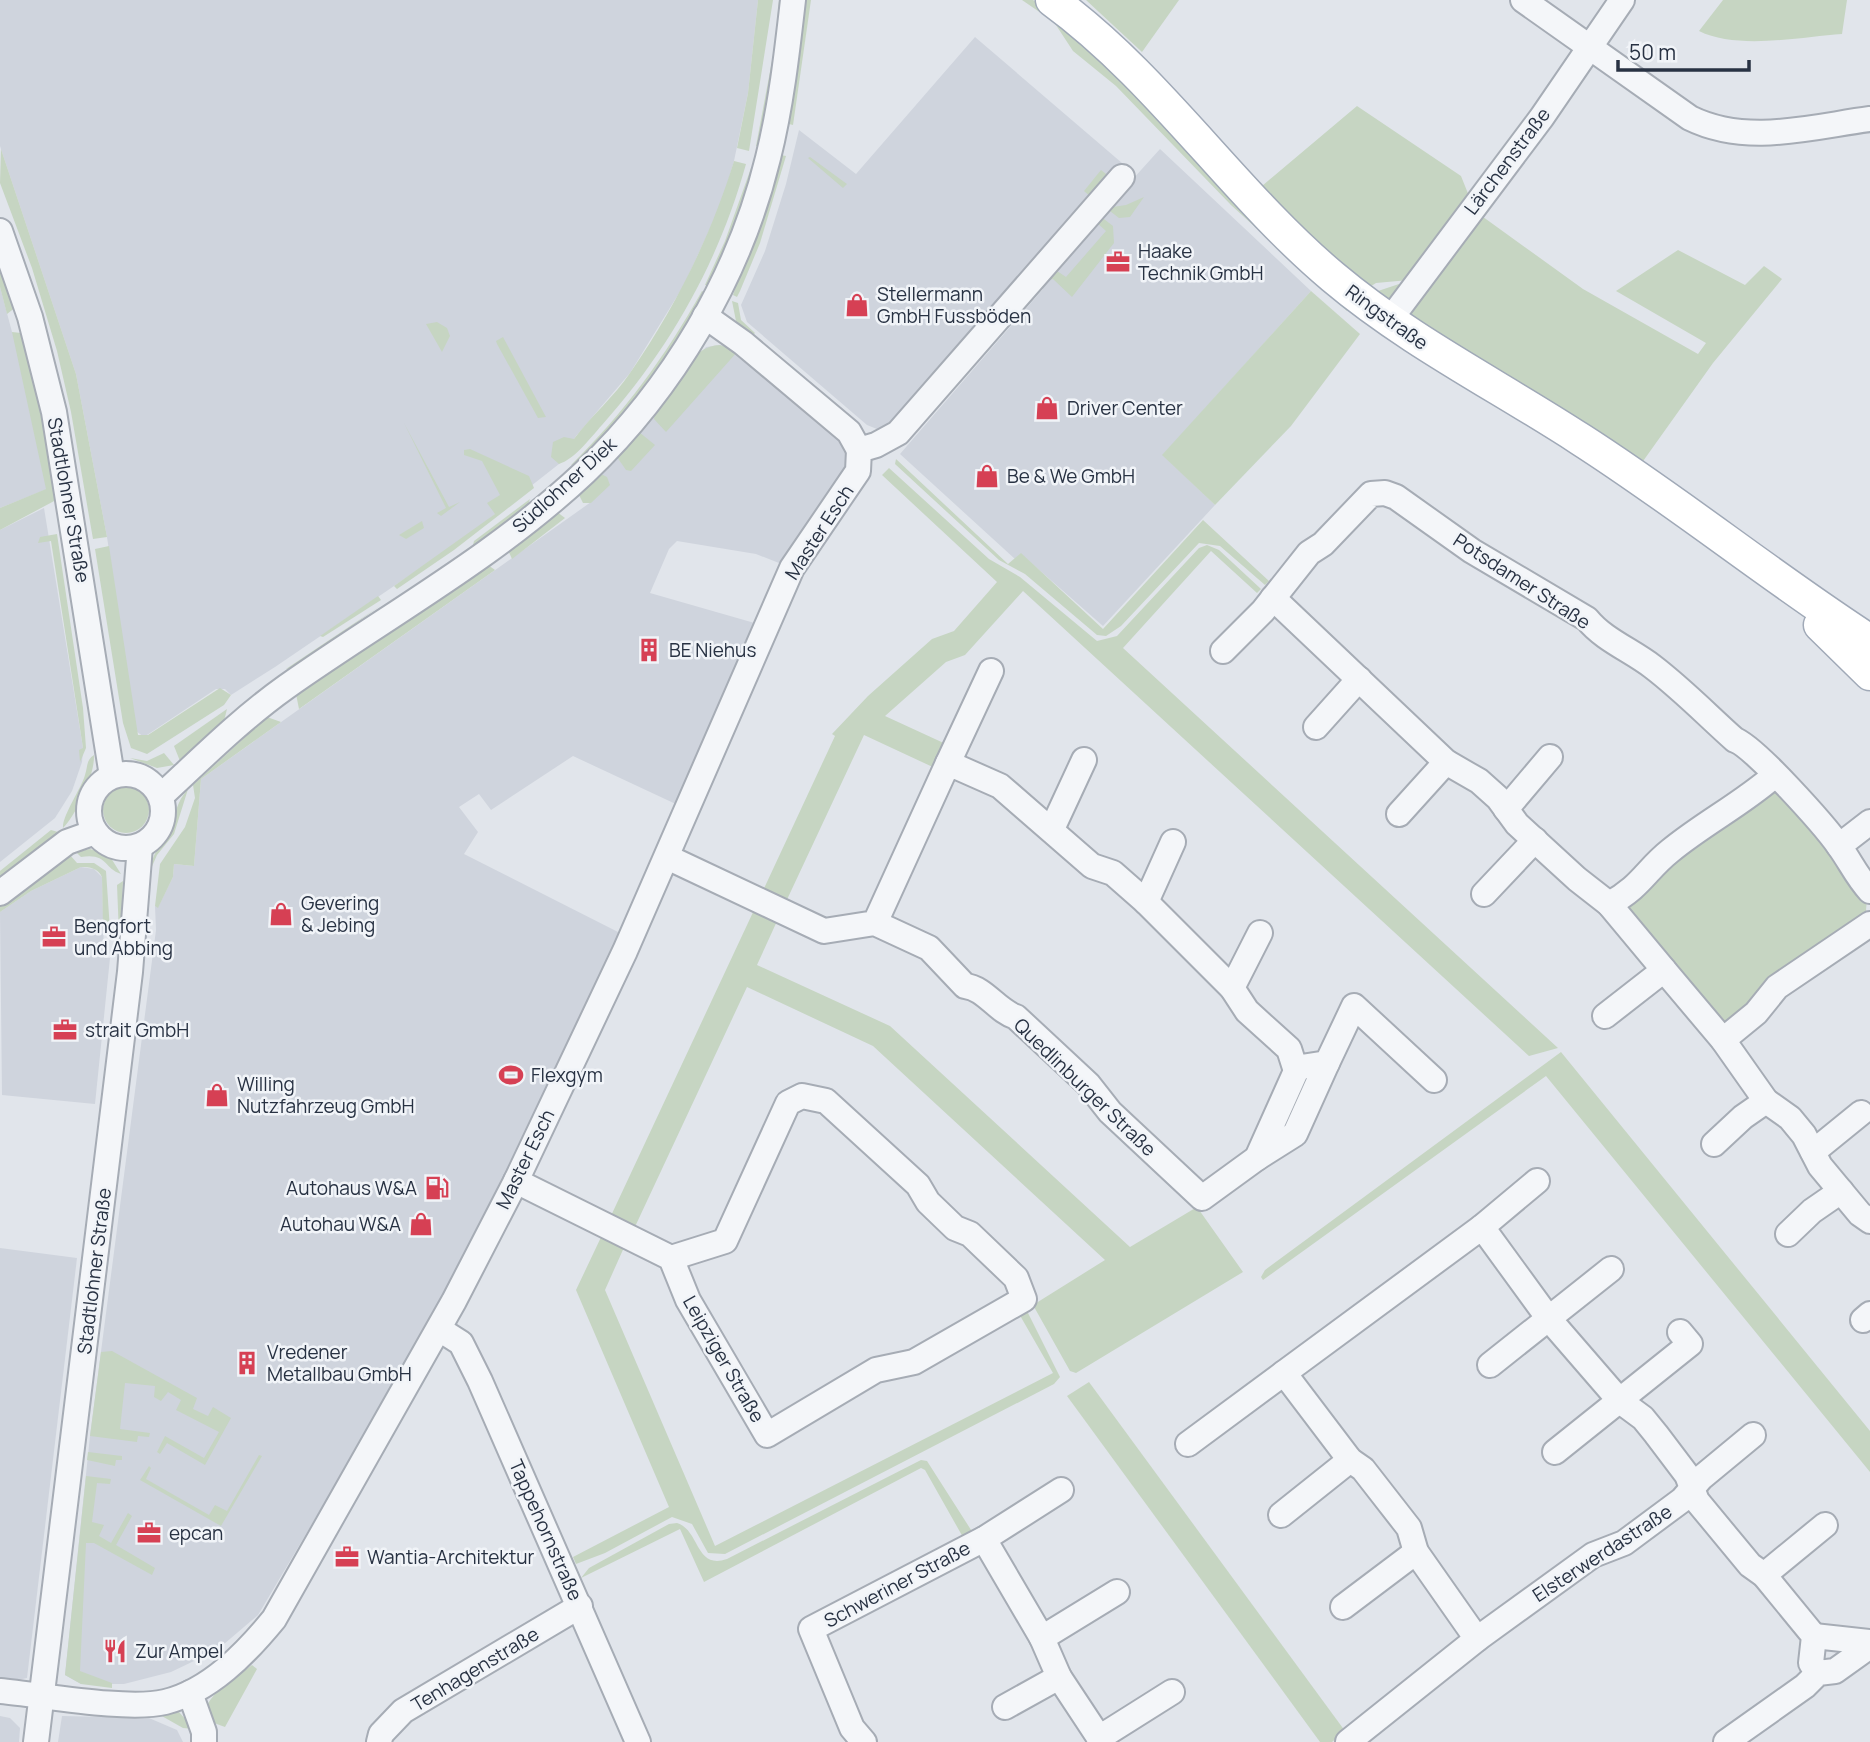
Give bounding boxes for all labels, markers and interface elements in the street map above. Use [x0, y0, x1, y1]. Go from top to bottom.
scale bar [1618, 28, 1749, 72]
text: 50 m [1629, 38, 1676, 66]
street label: Lärchenstraße [1458, 102, 1556, 220]
place label: Haake Technik GmbH [1138, 238, 1263, 286]
office icon: Haake Technik GmbH [1104, 248, 1132, 276]
street label: Ringstraße [1341, 278, 1433, 356]
place label: Stellermann GmbH Fussböden [877, 281, 1031, 329]
shop icon: Stellermann GmbH Fussböden [843, 291, 871, 319]
shop icon: Driver Center [1033, 394, 1061, 422]
place label: Driver Center [1067, 395, 1183, 421]
street label: Stadtlohner Straße [42, 415, 96, 585]
street label: Südlohner Diek [506, 431, 622, 539]
shop icon: Be & We GmbH [973, 462, 1001, 490]
place label: Be & We GmbH [1007, 463, 1135, 489]
street label: Master Esch [779, 480, 859, 584]
street label: Potsdamer Straße [1448, 527, 1596, 635]
building icon: BE Niehus [635, 636, 663, 664]
place label: BE Niehus [669, 637, 756, 663]
place label: Gevering & Jebing [301, 890, 379, 938]
shop icon: Gevering & Jebing [267, 900, 295, 928]
place label: Bengfort und Abbing [74, 913, 173, 961]
office icon: Bengfort und Abbing [40, 923, 68, 951]
street label: Quedlinburger Straße [1008, 1012, 1162, 1162]
office icon: strait GmbH [51, 1016, 79, 1044]
place label: strait GmbH [85, 1017, 189, 1043]
sports icon: Flexgym [497, 1061, 525, 1089]
place label: Flexgym [531, 1062, 603, 1088]
place label: Willing Nutzfahrzeug GmbH [237, 1071, 415, 1119]
shop icon: Willing Nutzfahrzeug GmbH [203, 1081, 231, 1109]
street label: Master Esch [490, 1105, 560, 1213]
fuel station icon: Autohaus W&A [423, 1174, 451, 1202]
place label: Autohaus W&A [286, 1175, 417, 1201]
street label: Stadtlohner Straße [71, 1186, 117, 1356]
shop icon: Autohau W&A [407, 1210, 435, 1238]
place label: Autohau W&A [280, 1211, 401, 1237]
street label: Leipziger Straße [677, 1291, 771, 1427]
place label: Vredener Metallbau GmbH [267, 1339, 412, 1387]
building icon: Vredener Metallbau GmbH [233, 1349, 261, 1377]
street label: Tappehornstraße [503, 1455, 589, 1605]
street label: Elsterwerdastraße [1527, 1498, 1677, 1608]
office icon: epcan [135, 1519, 163, 1547]
place label: epcan [169, 1520, 223, 1546]
street label: Schweriner Straße [819, 1535, 975, 1633]
office icon: Wantia-Architektur [333, 1543, 361, 1571]
place label: Wantia-Architektur [367, 1544, 535, 1570]
street label: Tenhagenstraße [407, 1621, 543, 1717]
restaurant icon: Zur Ampel [101, 1637, 129, 1665]
place label: Zur Ampel [135, 1638, 224, 1664]

